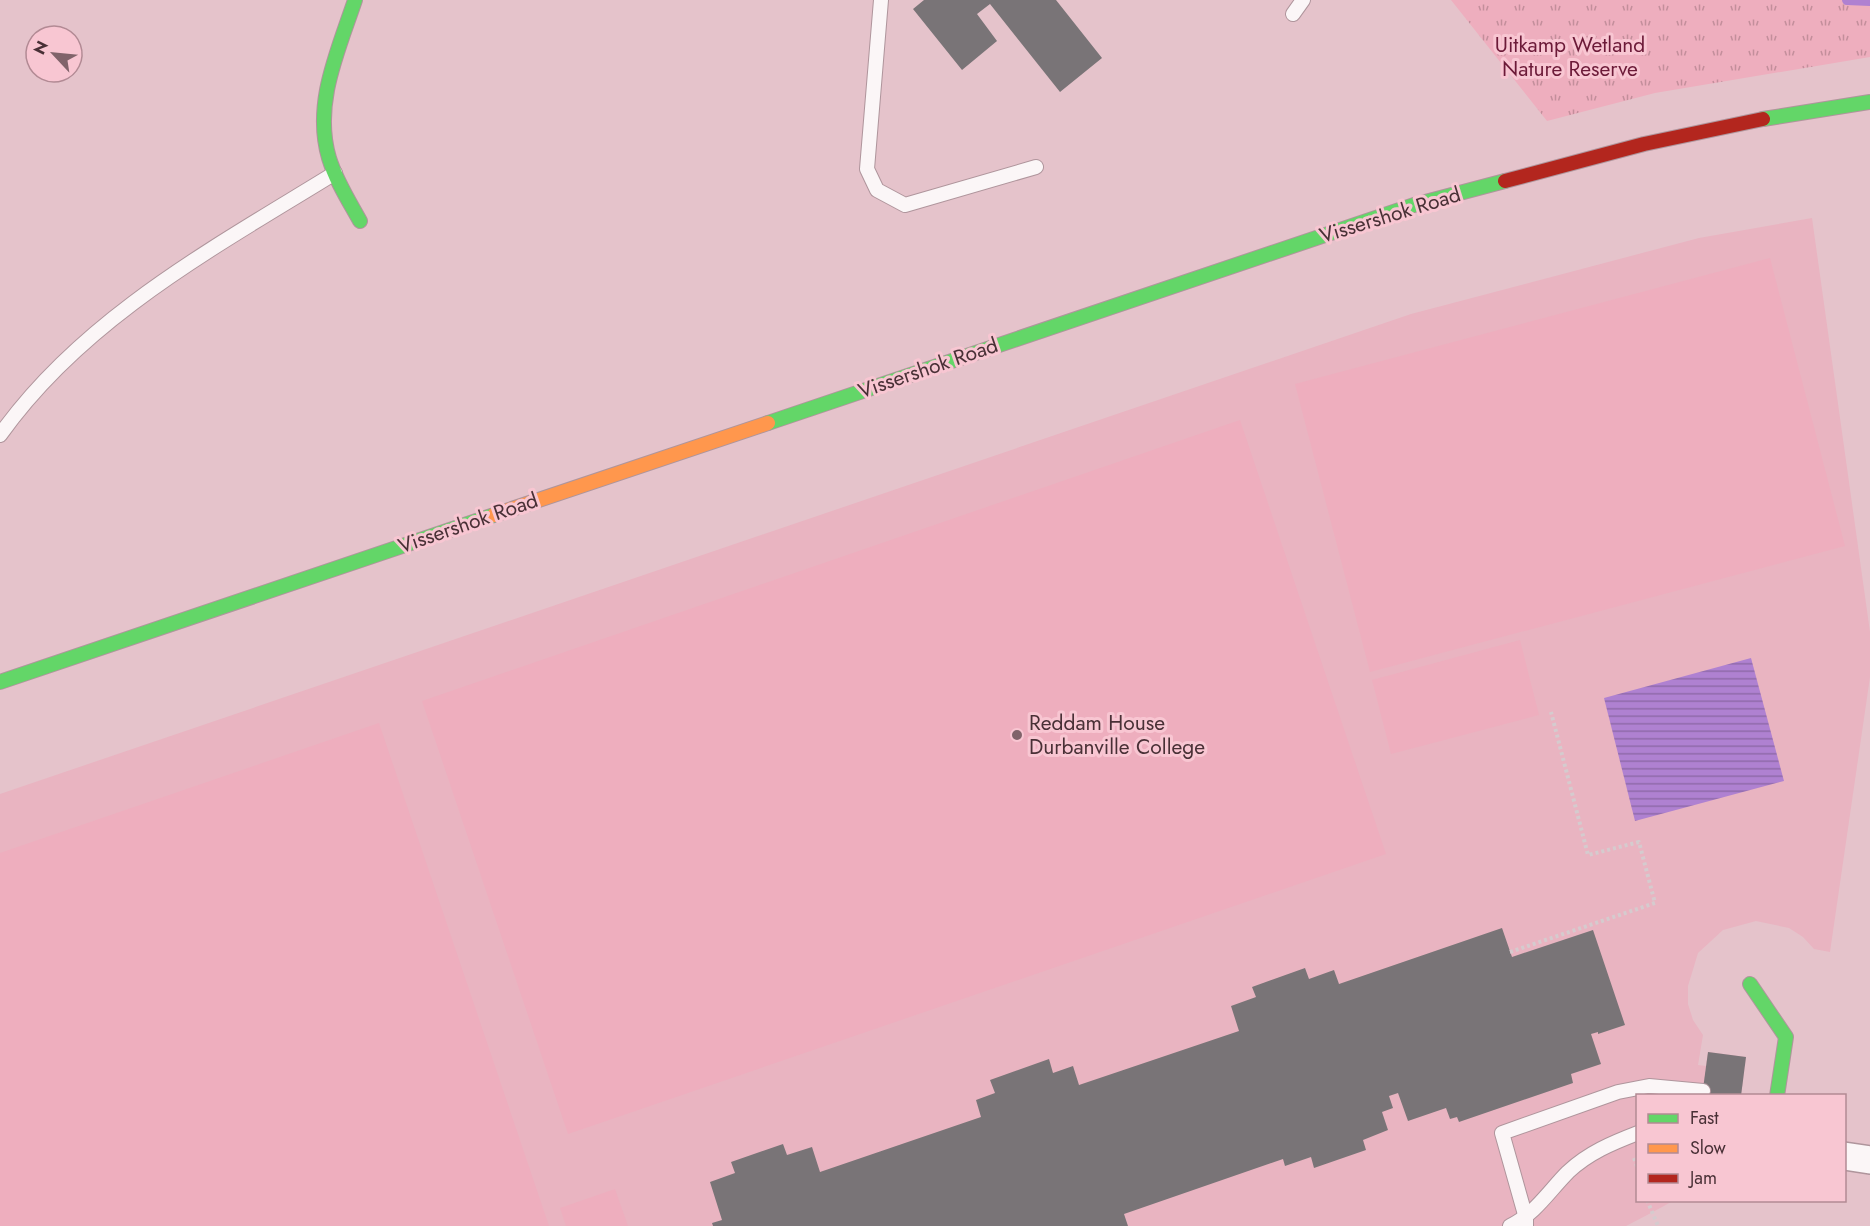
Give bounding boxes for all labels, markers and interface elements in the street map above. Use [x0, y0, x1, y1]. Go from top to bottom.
north arrow [24, 24, 84, 84]
park label: Uitkamp Wetland Nature Reserve [1495, 30, 1645, 84]
text: N [28, 37, 54, 58]
street label: Vissershok Road [1316, 179, 1464, 251]
street label: Vissershok Road [854, 330, 1002, 406]
street label: Vissershok Road [394, 485, 542, 561]
place label: Reddam House Durbanville College [1029, 708, 1205, 762]
marker: Reddam House Durbanville College [1010, 728, 1024, 742]
legend [1636, 1094, 1846, 1202]
text: Fast [1690, 1105, 1719, 1131]
text: Slow [1690, 1135, 1727, 1161]
text: Jam [1688, 1165, 1717, 1191]

